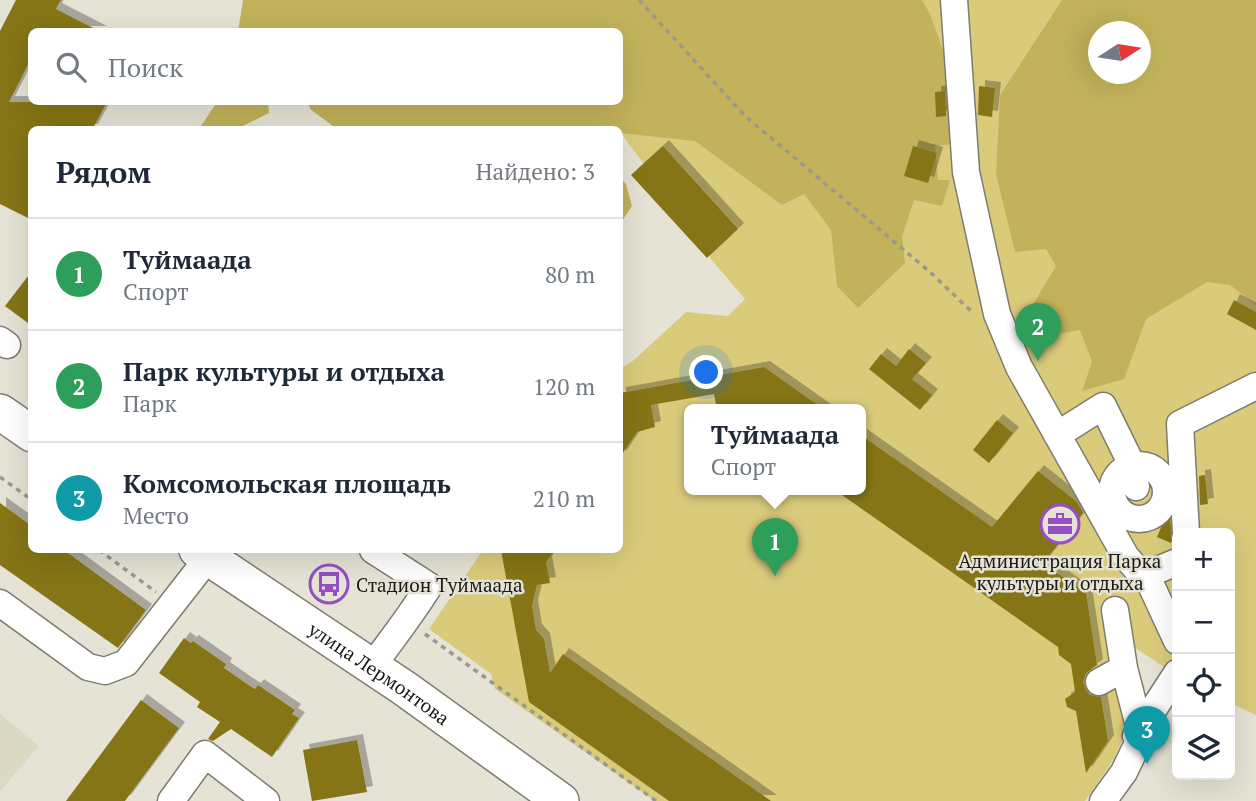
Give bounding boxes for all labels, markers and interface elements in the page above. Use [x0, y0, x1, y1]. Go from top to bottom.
north arrow [1088, 21, 1151, 84]
search box [28, 28, 623, 105]
icon: search [52, 48, 90, 86]
text: Поиск [108, 50, 183, 84]
text: Рядом [56, 152, 151, 192]
text: Найдено: 3 [476, 156, 595, 187]
text: Туймаада [123, 242, 252, 276]
text: 1 [73, 259, 86, 290]
text: 80 m [545, 259, 595, 290]
text: Спорт [123, 276, 189, 307]
pin: 2 [1015, 303, 1061, 361]
text: Парк культуры и отдыха [123, 354, 445, 388]
your location [689, 355, 723, 389]
text: 2 [73, 371, 86, 402]
text: 120 m [533, 371, 595, 402]
text: Парк [123, 388, 177, 419]
popup [684, 404, 866, 495]
text: Туймаада [711, 417, 839, 451]
text: Спорт [711, 451, 776, 482]
text: Комсомольская площадь [123, 466, 451, 500]
text: 3 [73, 483, 86, 514]
text: 210 m [533, 483, 595, 514]
text: Место [123, 500, 189, 531]
office icon: Администрация Парка культуры и отдыха [1039, 503, 1081, 545]
pin: 1 [752, 518, 798, 576]
map controls [1172, 528, 1235, 780]
button: + [1172, 528, 1235, 591]
place label: Администрация Парка культуры и отдыха [959, 548, 1162, 595]
bus stop icon: Стадион Туймаада [308, 563, 350, 605]
place label: Стадион Туймаада [356, 572, 523, 597]
button: − [1172, 591, 1235, 654]
street label: улица Лермонтова [303, 615, 455, 730]
button: locate [1172, 654, 1235, 717]
pin: 3 [1124, 706, 1170, 764]
button: layers [1172, 717, 1235, 780]

